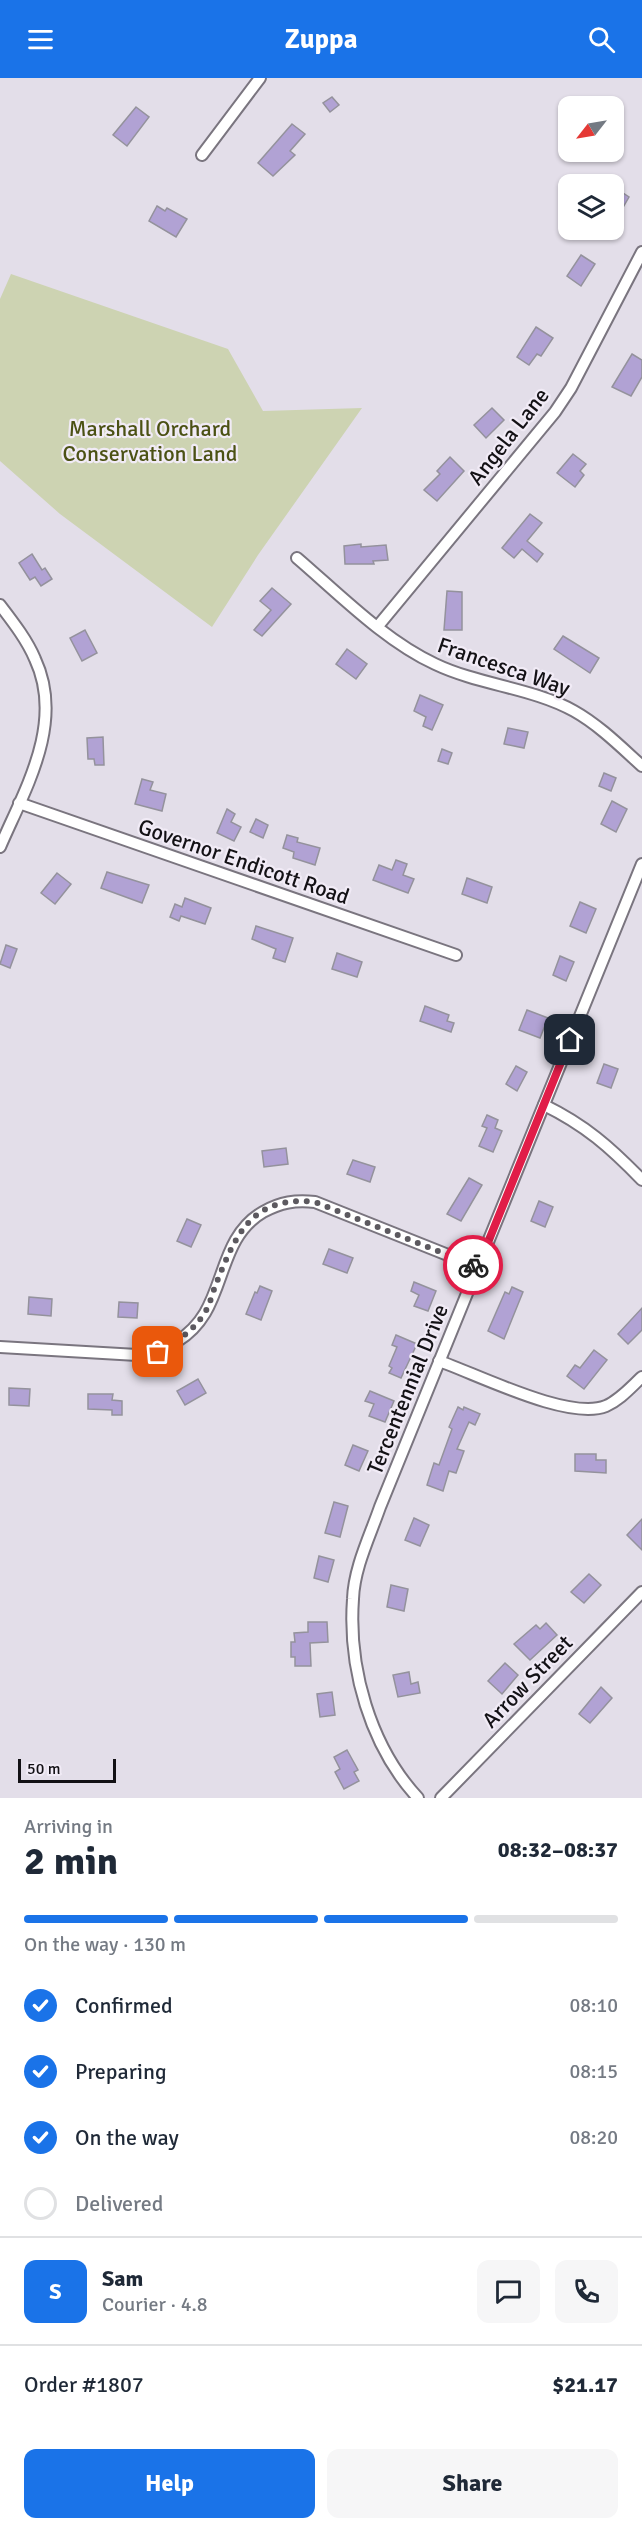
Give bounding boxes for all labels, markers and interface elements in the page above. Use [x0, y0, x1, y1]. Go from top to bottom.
icon: menu [24, 23, 57, 56]
text: Zuppa [285, 23, 357, 56]
icon: search [585, 23, 618, 56]
north arrow [558, 96, 624, 162]
map controls [558, 96, 624, 240]
button: layers [558, 174, 624, 240]
street label: Angela Lane [462, 382, 555, 490]
park label: Marshall Orchard Conservation Land [62, 415, 238, 467]
street label: Francesca Way [434, 631, 574, 702]
street label: Governor Endicott Road [135, 813, 353, 910]
pin [544, 1014, 595, 1065]
icon: home [553, 1023, 586, 1056]
courier [443, 1235, 503, 1295]
icon: bike [457, 1249, 490, 1282]
street label: Tercentennial Drive [361, 1300, 454, 1478]
pin [132, 1326, 183, 1377]
icon: bag [141, 1335, 174, 1368]
street label: Arrow Street [476, 1629, 578, 1733]
scale bar [18, 1756, 116, 1784]
text: 50 m [27, 1759, 61, 1779]
text: Arriving in [24, 1814, 113, 1839]
text: 08:32–08:37 [498, 1836, 618, 1863]
text: 2 min [24, 1837, 118, 1885]
text: On the way · 130 m [24, 1932, 186, 1957]
icon: check [24, 1989, 57, 2022]
text: Confirmed [75, 1992, 173, 2019]
text: 08:10 [569, 1993, 618, 2018]
icon: check [24, 2055, 57, 2088]
text: Preparing [75, 2058, 167, 2085]
text: 08:15 [569, 2059, 618, 2084]
icon: check [24, 2121, 57, 2154]
text: On the way [75, 2124, 179, 2151]
text: 08:20 [569, 2125, 618, 2150]
text: Delivered [75, 2190, 163, 2217]
button: chat [477, 2260, 540, 2323]
button: phone [555, 2260, 618, 2323]
text: Sam [102, 2265, 143, 2292]
text: S [49, 2278, 62, 2305]
text: Courier · 4.8 [102, 2292, 208, 2317]
text: Order #1807 [24, 2371, 144, 2398]
text: $21.17 [552, 2371, 618, 2398]
button: Help [24, 2449, 315, 2518]
button: Share [327, 2449, 618, 2518]

